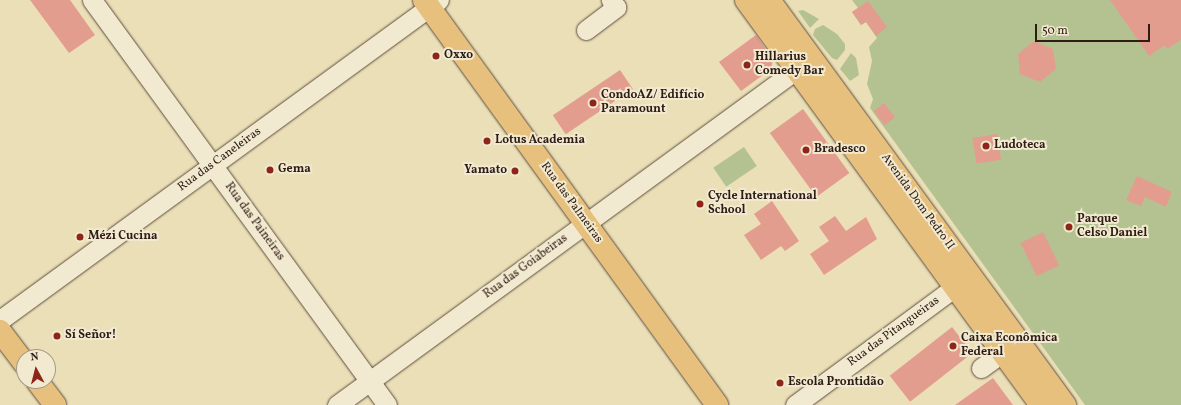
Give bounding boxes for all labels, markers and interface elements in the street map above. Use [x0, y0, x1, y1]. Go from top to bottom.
scale bar [1037, 16, 1152, 42]
text: 50 m [1042, 23, 1068, 39]
place label: Oxxo [444, 49, 473, 63]
marker: Oxxo [431, 51, 441, 61]
place label: Hillarius Comedy Bar [755, 51, 824, 79]
marker: Hillarius Comedy Bar [742, 60, 752, 70]
place label: CondoAZ/ Edifício Paramount [601, 89, 704, 117]
marker: CondoAZ/ Edifício Paramount [588, 98, 598, 108]
street label: Rua das Caneleiras [176, 125, 264, 195]
place label: Lotus Academia [495, 134, 585, 148]
marker: Lotus Academia [482, 136, 492, 146]
place label: Ludoteca [994, 139, 1045, 153]
marker: Ludoteca [981, 141, 991, 151]
place label: Bradesco [814, 143, 866, 157]
marker: Bradesco [801, 145, 811, 155]
street label: Avenida Dom Pedro II [877, 151, 957, 253]
street label: Rua das Palmeiras [537, 160, 605, 246]
place label: Gema [278, 163, 311, 177]
place label: Yamato [464, 164, 507, 178]
marker: Gema [265, 165, 275, 175]
marker: Yamato [510, 166, 520, 176]
street label: Rua das Paineiras [221, 180, 287, 264]
place label: Cycle International School [708, 190, 817, 218]
marker: Cycle International School [695, 199, 705, 209]
place label: Parque Celso Daniel [1077, 213, 1147, 241]
marker: Parque Celso Daniel [1064, 222, 1074, 232]
place label: Mézi Cucina [88, 230, 158, 244]
marker: Mézi Cucina [75, 232, 85, 242]
street label: Rua das Goiabeiras [481, 232, 571, 302]
street label: Rua das Pitangueiras [845, 294, 943, 370]
place label: Sí Señor! [65, 329, 116, 343]
marker: Sí Señor! [52, 331, 62, 341]
place label: Caixa Econômica Federal [961, 332, 1057, 360]
marker: Caixa Econômica Federal [948, 341, 958, 351]
north arrow [16, 349, 56, 389]
text: N [30, 350, 39, 366]
place label: Escola Prontidão [788, 376, 884, 390]
marker: Escola Prontidão [775, 378, 785, 388]

